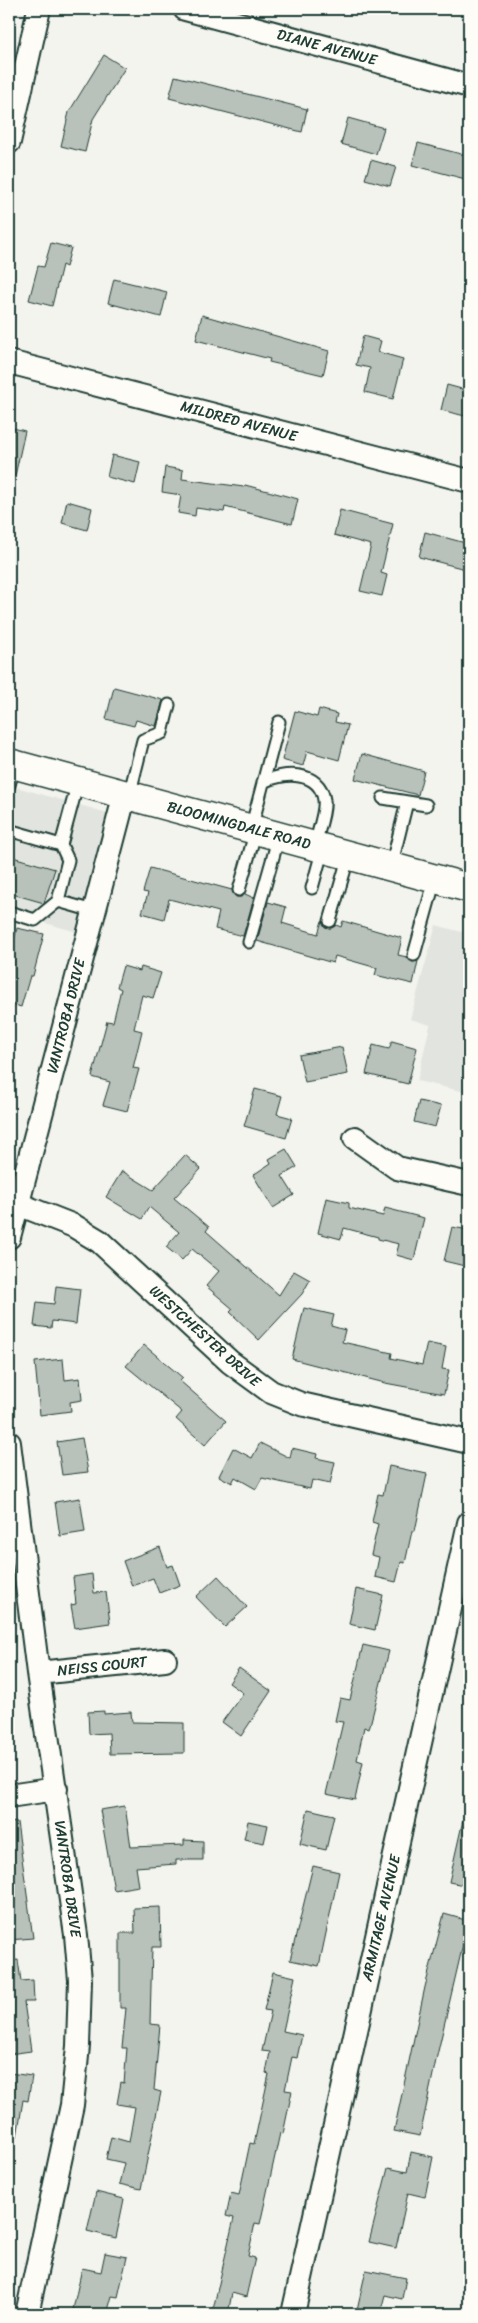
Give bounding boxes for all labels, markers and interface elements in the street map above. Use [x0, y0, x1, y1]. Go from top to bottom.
street label: DIANE AVENUE [274, 21, 382, 73]
street label: MILDRED AVENUE [178, 393, 302, 450]
street label: BLOOMINGDALE ROAD [164, 793, 314, 857]
street label: VANTROBA DRIVE [39, 954, 93, 1076]
street label: WESTCHESTER DRIVE [143, 1278, 268, 1395]
street label: NEISS COURT [56, 1648, 150, 1684]
street label: VANTROBA DRIVE [47, 1819, 89, 1941]
street label: ARMITAGE AVENUE [354, 1851, 409, 1985]

